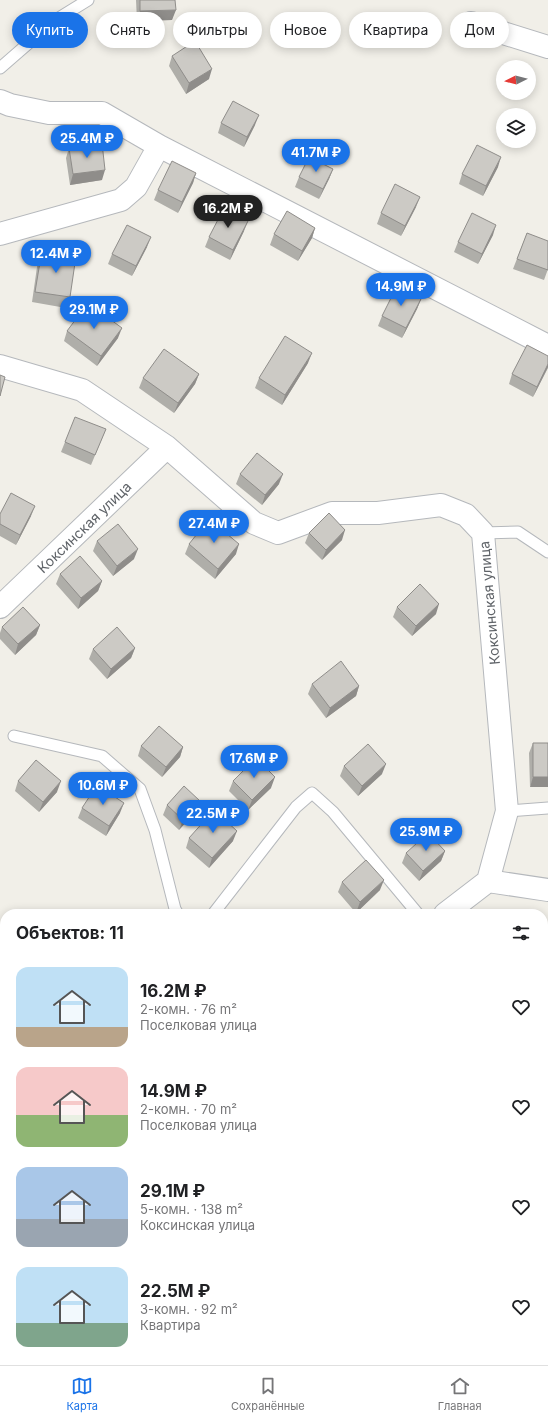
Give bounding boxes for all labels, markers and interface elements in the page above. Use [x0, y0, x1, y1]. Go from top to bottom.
chip: Купить [12, 12, 88, 48]
chip: Снять [96, 12, 165, 48]
chip: Фильтры [173, 12, 262, 48]
chip: Новое [270, 12, 341, 48]
chip: Квартира [349, 12, 442, 48]
chip: Дом [450, 12, 509, 48]
north arrow [496, 60, 536, 100]
map controls [496, 60, 536, 148]
button: layers [496, 108, 536, 148]
pin: 25.4M ₽ [50, 125, 124, 159]
text: 25.4M ₽ [60, 130, 114, 146]
pin: 41.7M ₽ [279, 139, 353, 173]
text: 41.7M ₽ [291, 144, 341, 160]
pin: 16.2M ₽ [191, 195, 265, 229]
text: 16.2M ₽ [202, 200, 254, 216]
pin: 12.4M ₽ [19, 240, 93, 274]
text: 12.4M ₽ [30, 245, 82, 261]
pin: 14.9M ₽ [364, 273, 438, 307]
text: 14.9M ₽ [375, 278, 427, 294]
pin: 29.1M ₽ [57, 296, 131, 330]
text: 29.1M ₽ [69, 301, 119, 317]
street label: Коксинская улица [33, 478, 135, 576]
pin: 27.4M ₽ [177, 510, 251, 544]
text: 27.4M ₽ [188, 515, 240, 531]
street label: Коксинская улица [475, 540, 503, 666]
pin: 17.6M ₽ [217, 745, 291, 779]
text: 17.6M ₽ [230, 750, 278, 766]
pin: 10.6M ₽ [66, 772, 140, 806]
text: 10.6M ₽ [77, 777, 129, 793]
pin: 22.5M ₽ [176, 800, 250, 834]
text: 22.5M ₽ [186, 805, 240, 821]
pin: 25.9M ₽ [389, 818, 463, 852]
text: 25.9M ₽ [399, 823, 453, 839]
icon: filters [510, 922, 532, 944]
text: Объектов: 11 [16, 923, 124, 943]
text: 16.2M ₽ [140, 981, 207, 1001]
icon: home [48, 983, 96, 1031]
icon: heart [510, 996, 532, 1018]
text: 2-комн. · 76 m² [140, 1001, 237, 1017]
text: Поселковая улица [140, 1017, 257, 1033]
text: 14.9M ₽ [140, 1081, 207, 1101]
icon: home [48, 1083, 96, 1131]
icon: heart [510, 1096, 532, 1118]
text: 2-комн. · 70 m² [140, 1101, 237, 1117]
text: Поселковая улица [140, 1117, 257, 1133]
text: 29.1M ₽ [140, 1181, 205, 1201]
icon: home [48, 1183, 96, 1231]
icon: heart [510, 1196, 532, 1218]
text: 5-комн. · 138 m² [140, 1201, 243, 1217]
text: Коксинская улица [140, 1217, 255, 1233]
text: 22.5M ₽ [140, 1281, 210, 1301]
icon: home [48, 1283, 96, 1331]
icon: heart [510, 1296, 532, 1318]
text: 3-комн. · 92 m² [140, 1301, 238, 1317]
text: Квартира [140, 1317, 201, 1333]
tab: Карта [66, 1375, 98, 1413]
tab: Сохранённые [231, 1375, 305, 1413]
tab: Главная [438, 1375, 482, 1413]

